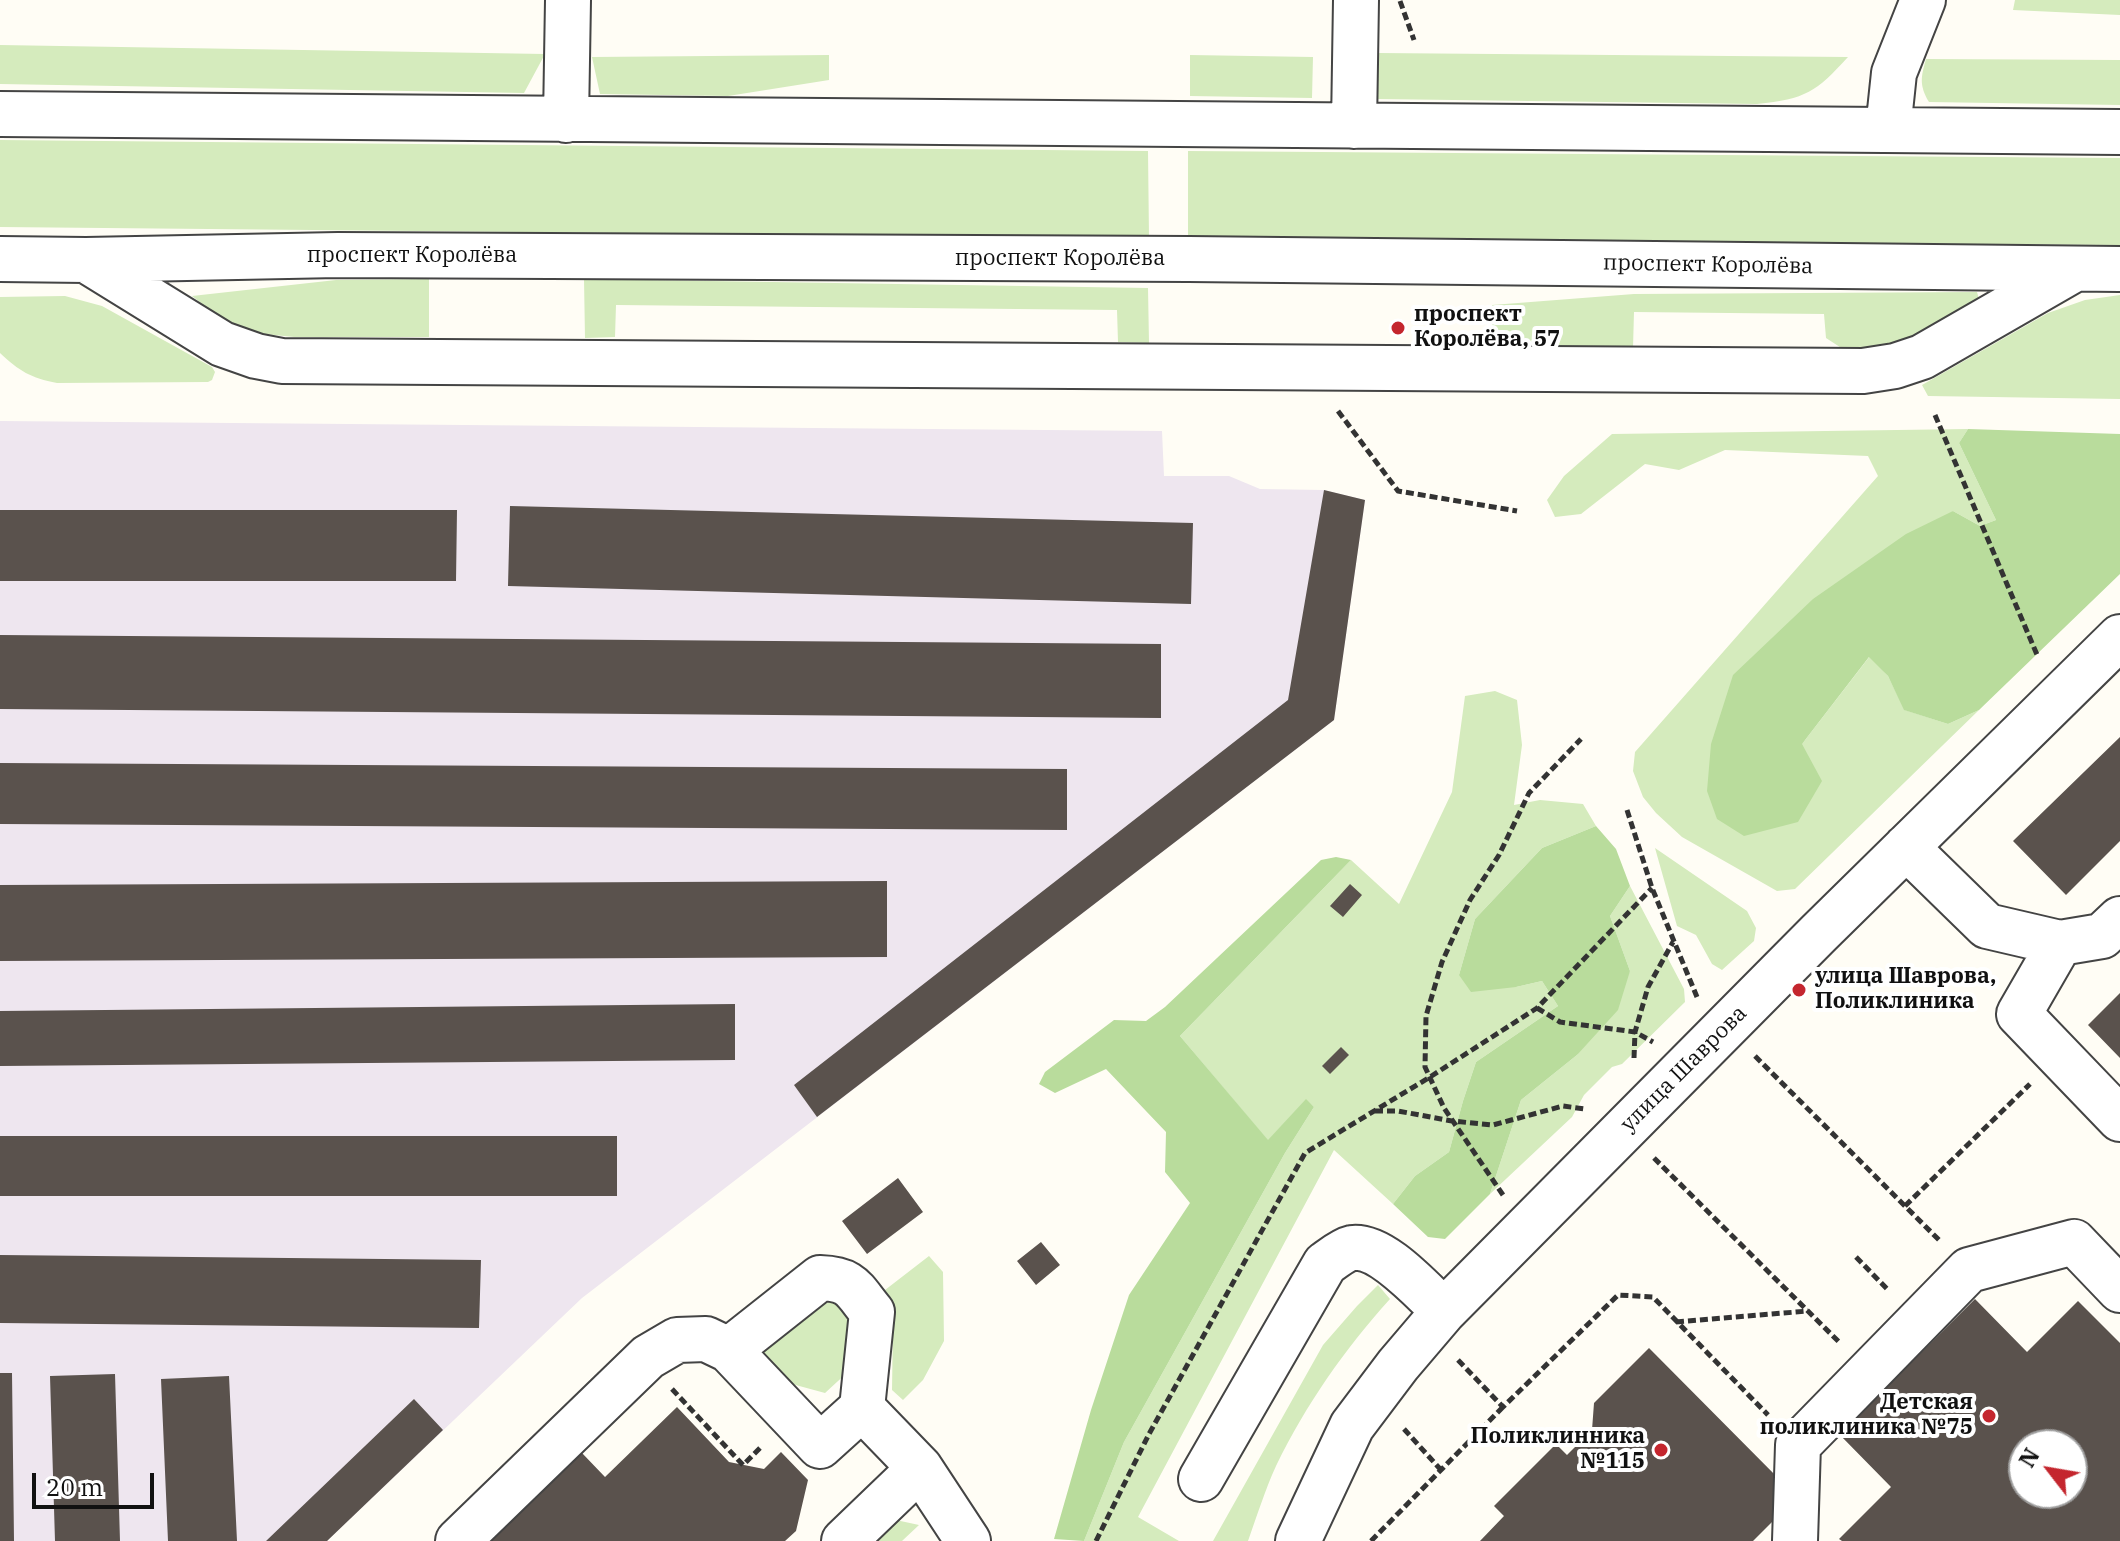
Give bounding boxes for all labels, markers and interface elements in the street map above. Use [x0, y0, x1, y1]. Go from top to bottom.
street label: проспект Королёва [307, 243, 517, 269]
street label: проспект Королёва [955, 246, 1165, 272]
street label: проспект Королёва [1603, 250, 1813, 280]
place label: проспект Королёва, 57 [1414, 302, 1560, 354]
marker: проспект Королёва, 57 [1389, 319, 1407, 337]
place label: улица Шаврова, Поликлиника [1815, 964, 1996, 1016]
marker: улица Шаврова, Поликлиника [1790, 981, 1808, 999]
street label: улица Шаврова [1616, 1001, 1752, 1137]
place label: Детская поликлиника №75 [1760, 1390, 1973, 1442]
marker: Детская поликлиника №75 [1980, 1407, 1998, 1425]
place label: Поликлинника №115 [1471, 1424, 1645, 1476]
north arrow [2008, 1429, 2088, 1509]
marker: Поликлинника №115 [1652, 1441, 1670, 1459]
text: N [2012, 1442, 2046, 1472]
scale bar [36, 1457, 158, 1507]
text: 20 m [46, 1471, 103, 1503]

